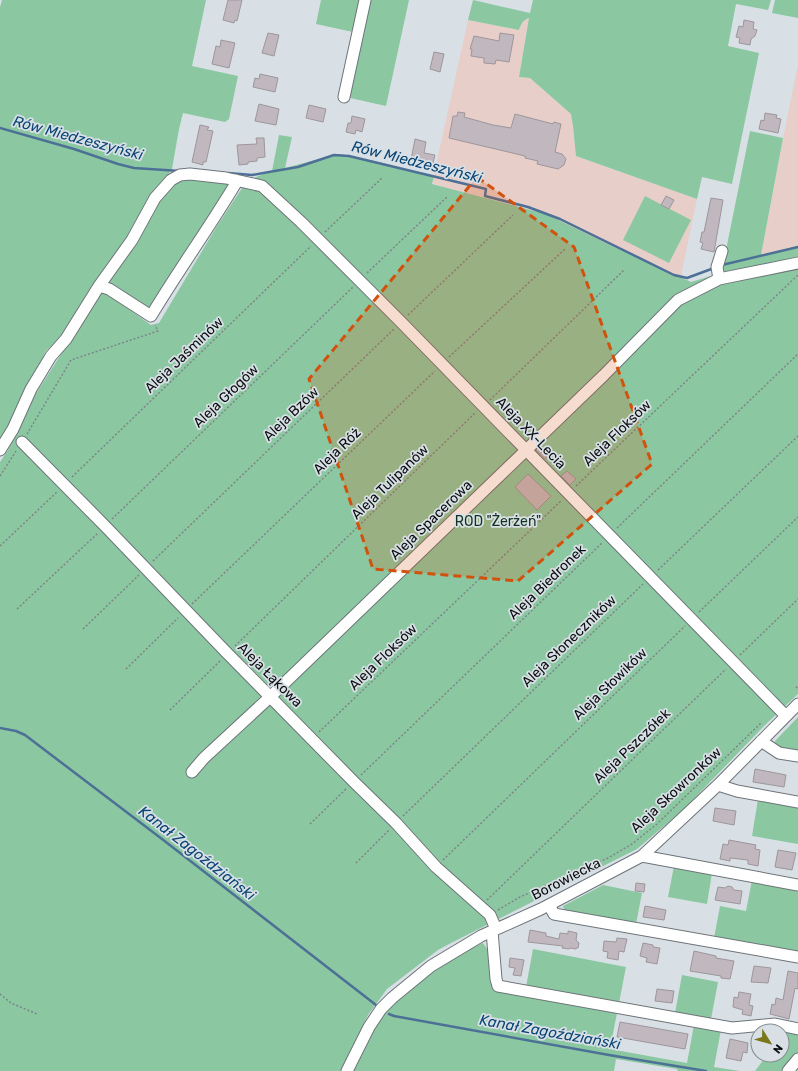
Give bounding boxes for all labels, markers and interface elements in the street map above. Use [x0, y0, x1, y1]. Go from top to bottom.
water label: Rów Miedzeszyński [11, 112, 145, 164]
water label: Rów Miedzeszyński [350, 137, 485, 187]
street label: Aleja Jaśminów [141, 313, 227, 397]
street label: Aleja Głogów [190, 361, 262, 431]
street label: Aleja Bzów [260, 383, 322, 445]
street label: Aleja XX-Lecia [492, 393, 570, 473]
street label: Aleja Floksów [579, 396, 655, 470]
street label: Aleja Róż [310, 424, 364, 478]
street label: Aleja Tulipanów [348, 441, 432, 523]
street label: Aleja Spacerowa [386, 477, 476, 563]
park label: ROD "Żerżeń" [455, 513, 541, 530]
street label: Aleja Biedronek [505, 540, 590, 623]
street label: Aleja Słoneczników [518, 591, 620, 691]
street label: Aleja Floksów [345, 620, 421, 694]
street label: Aleja Łąkowa [234, 639, 306, 711]
street label: Aleja Słowików [569, 644, 651, 724]
street label: Aleja Pszczółek [590, 705, 675, 787]
street label: Aleja Skowronków [627, 744, 725, 836]
water label: Kanał Zagoździański [135, 802, 259, 904]
street label: Borowiecka [529, 854, 603, 904]
water label: Kanał Zagoździański [478, 1011, 622, 1053]
north arrow [750, 1023, 790, 1063]
text: N [770, 1042, 785, 1056]

